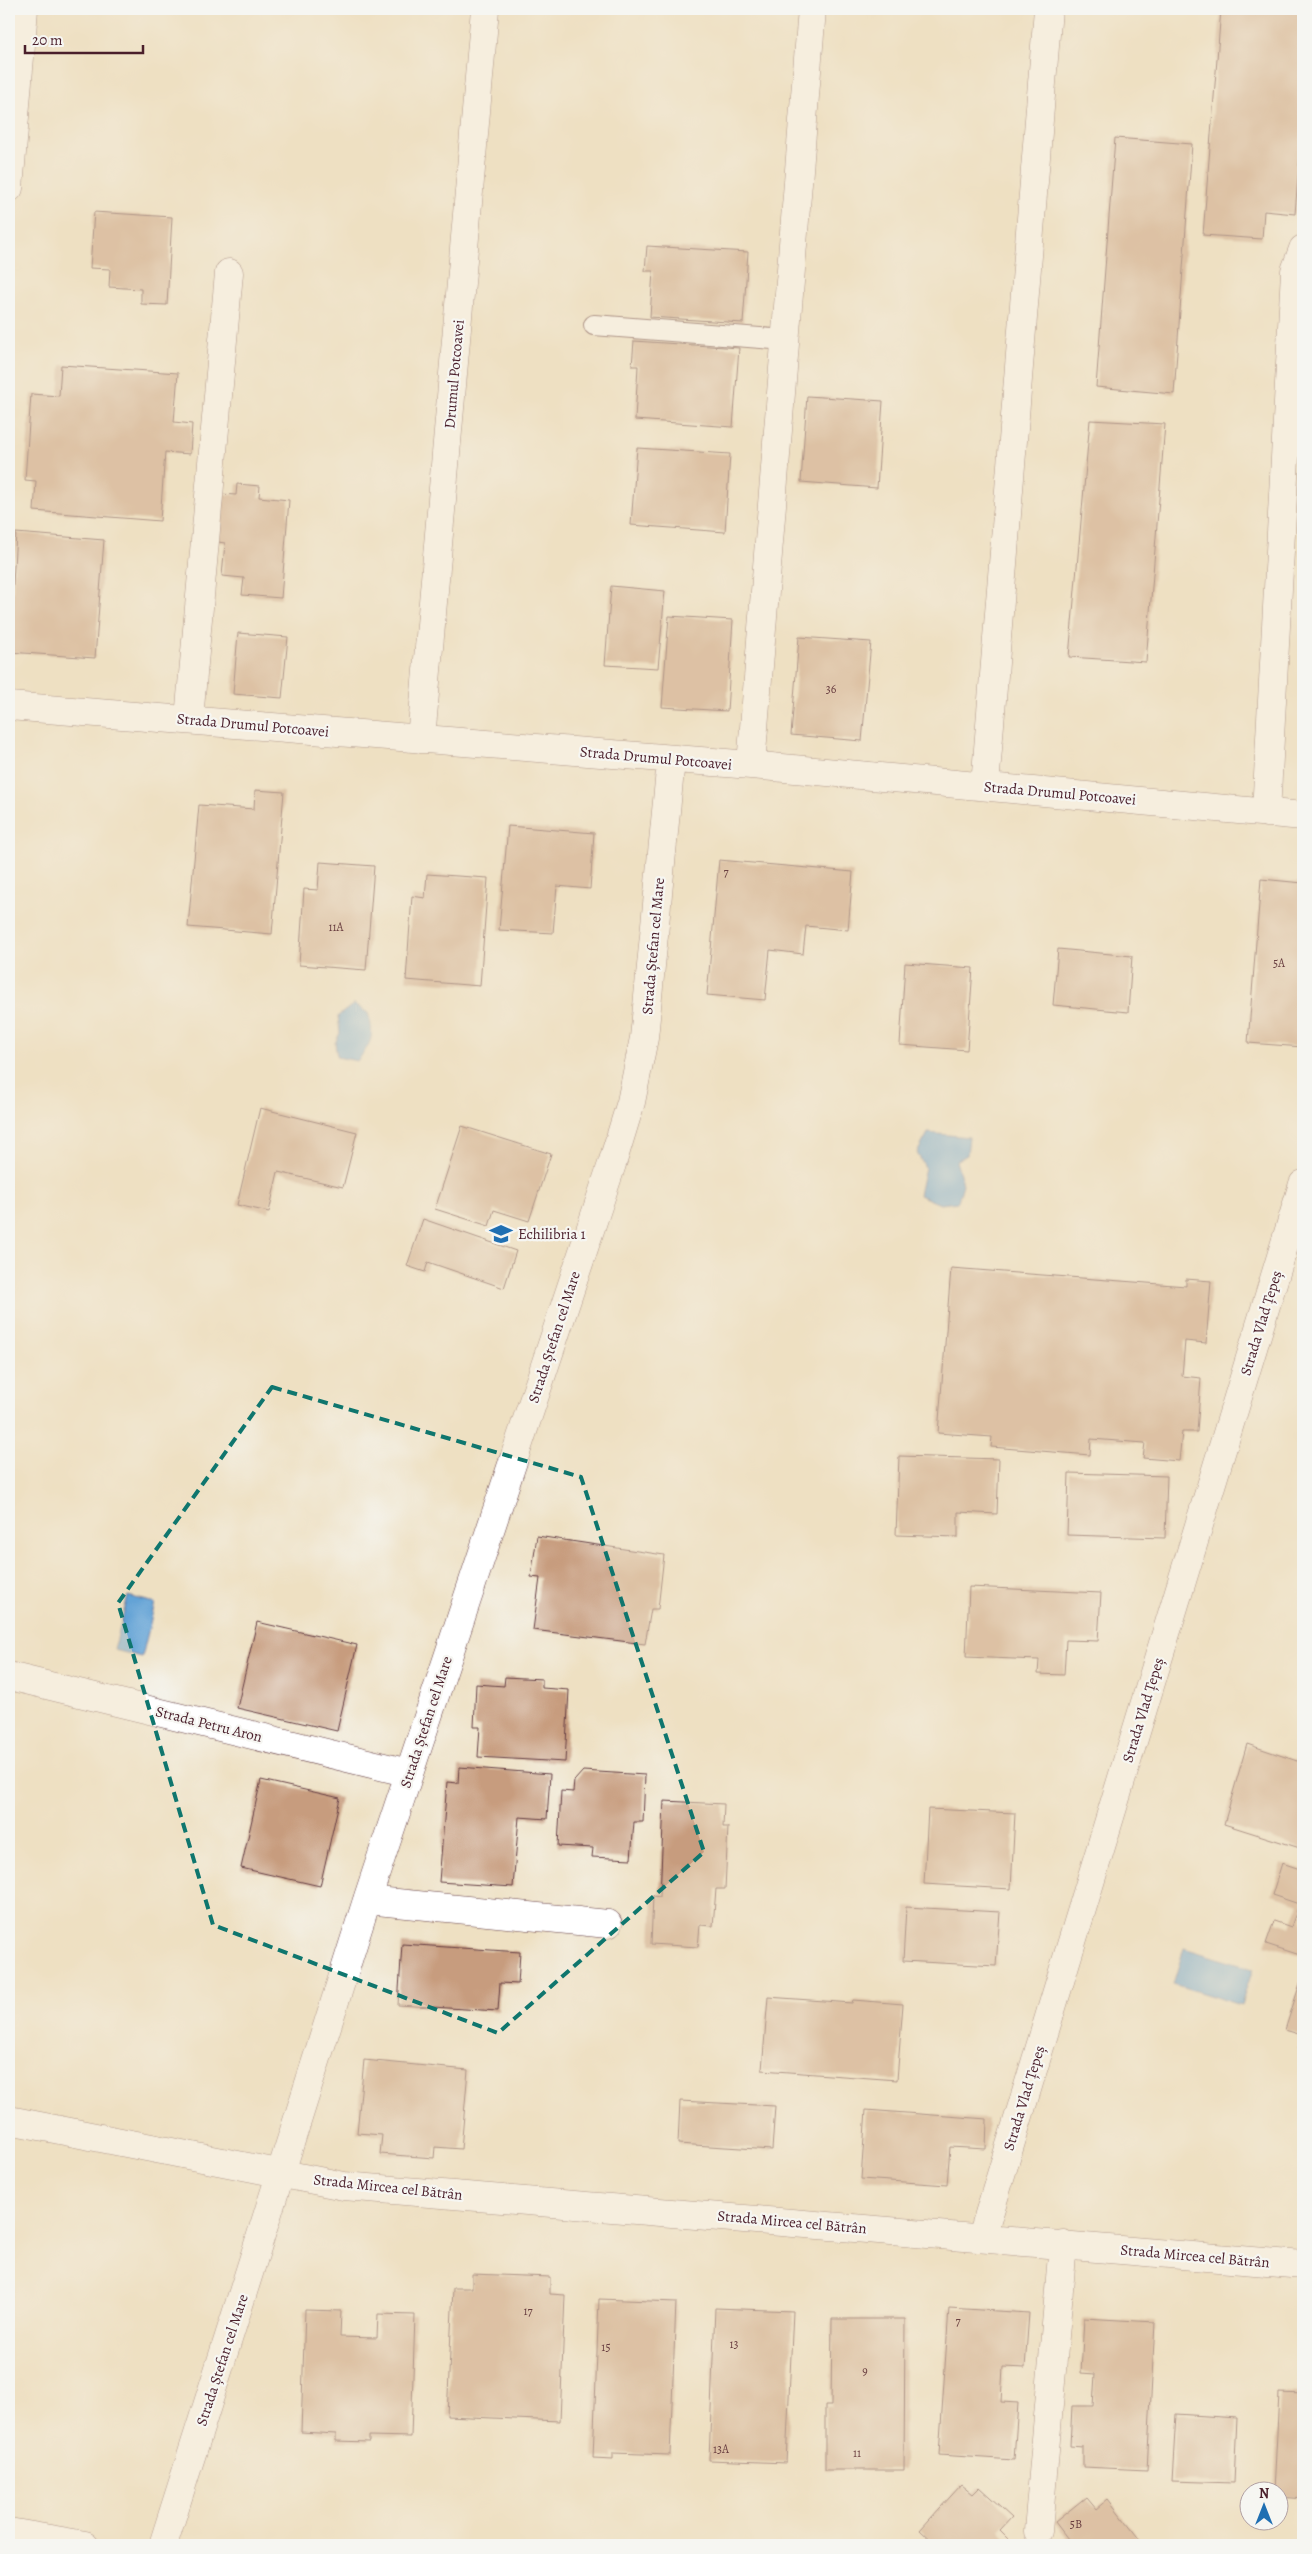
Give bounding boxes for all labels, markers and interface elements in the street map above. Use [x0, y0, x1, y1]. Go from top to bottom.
scale bar [25, 22, 142, 54]
text: 20 m [32, 30, 63, 50]
street label: Drumul Potcoavei [439, 319, 469, 429]
house number: 36 [826, 681, 837, 697]
street label: Strada Drumul Potcoavei [176, 708, 330, 742]
street label: Strada Drumul Potcoavei [579, 741, 733, 775]
street label: Strada Drumul Potcoavei [983, 776, 1137, 810]
house number: 7 [723, 864, 729, 880]
street label: Strada Ștefan cel Mare [637, 876, 669, 1015]
house number: 11A [328, 919, 345, 935]
house number: 5A [1273, 955, 1286, 971]
school or university icon: Echilibria 1 [488, 1221, 514, 1247]
place label: Echilibria 1 [518, 1224, 586, 1244]
street label: Strada Ștefan cel Mare [523, 1268, 585, 1405]
street label: Strada Vlad Țepeș [1236, 1268, 1286, 1378]
street label: Strada Ștefan cel Mare [395, 1653, 457, 1790]
street label: Strada Vlad Țepeș [1118, 1655, 1168, 1765]
street label: Strada Petru Aron [154, 1701, 264, 1747]
street label: Strada Vlad Țepeș [999, 2043, 1049, 2153]
street label: Strada Mircea cel Bătrân [312, 2169, 464, 2205]
street label: Strada Mircea cel Bătrân [716, 2206, 868, 2238]
street label: Strada Mircea cel Bătrân [1119, 2240, 1271, 2272]
street label: Strada Ștefan cel Mare [191, 2291, 253, 2428]
house number: 17 [523, 2303, 534, 2319]
house number: 7 [955, 2313, 961, 2329]
house number: 13 [729, 2336, 739, 2352]
house number: 15 [601, 2339, 611, 2355]
house number: 9 [862, 2363, 868, 2379]
house number: 13A [713, 2441, 730, 2457]
house number: 11 [853, 2445, 861, 2461]
north arrow [1240, 2482, 1290, 2532]
text: N [1259, 2484, 1269, 2503]
house number: 5B [1070, 2516, 1082, 2532]

